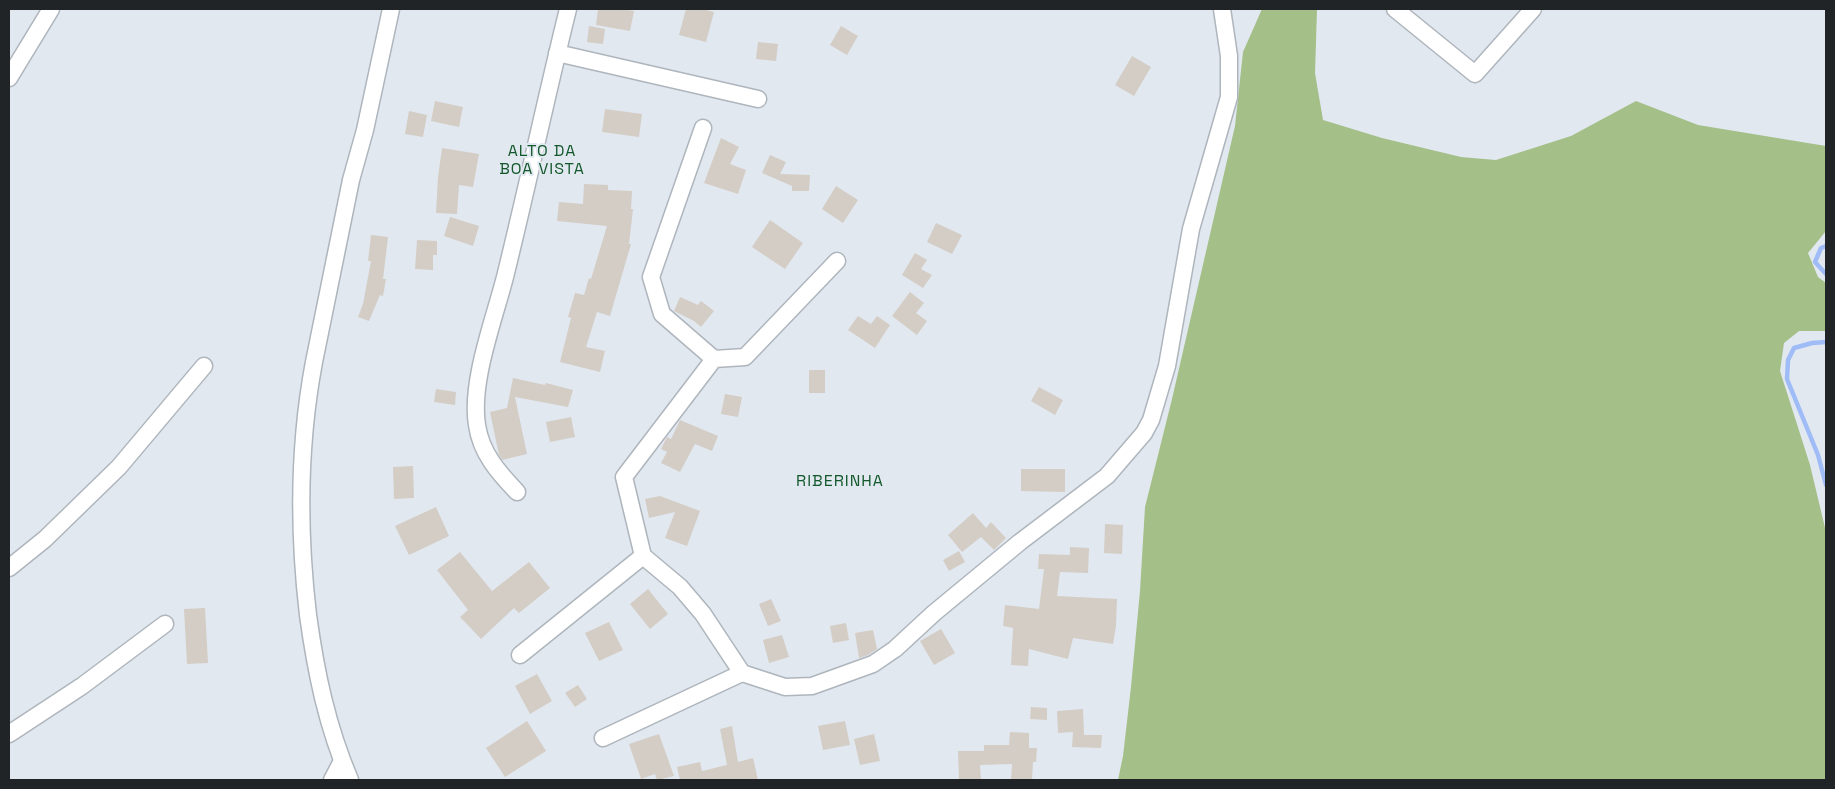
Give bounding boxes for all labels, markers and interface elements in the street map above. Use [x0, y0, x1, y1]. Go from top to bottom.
district label: ALTO DA BOA VISTA [498, 142, 586, 180]
district label: RIBERINHA [795, 472, 885, 492]

